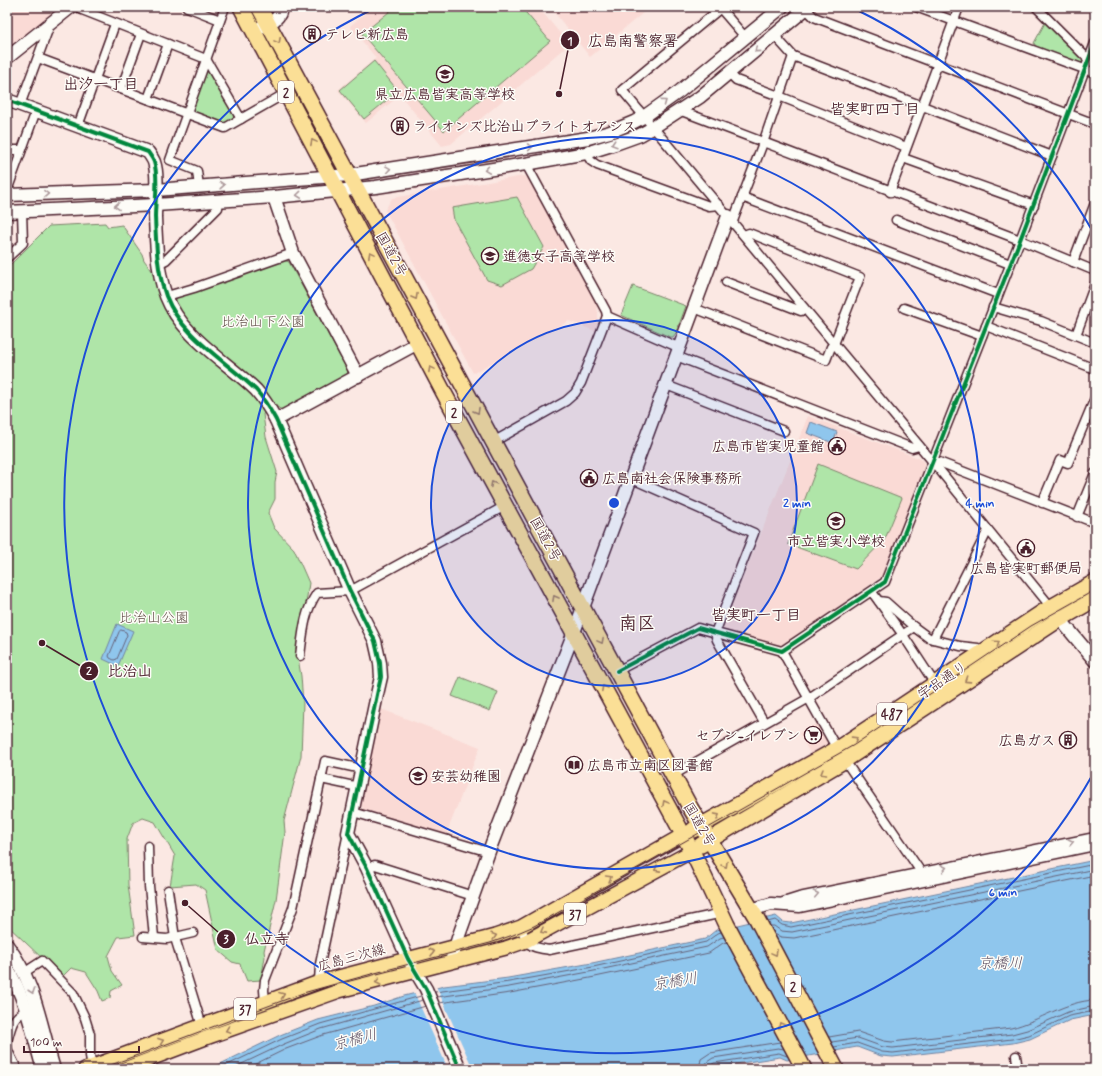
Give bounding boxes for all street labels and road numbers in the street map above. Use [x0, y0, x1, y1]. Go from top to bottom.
road number: 2 [278, 81, 294, 103]
street label: 国道2号 [371, 229, 411, 280]
road number: 2 [446, 401, 462, 423]
street label: 国道2号 [525, 514, 565, 565]
street label: 宇品通り [914, 658, 971, 704]
road number: 487 [877, 703, 907, 725]
street label: 国道2号 [679, 799, 719, 850]
road number: 37 [564, 903, 586, 925]
street label: 広島三次線 [315, 940, 387, 976]
road number: 2 [785, 975, 801, 997]
road number: 37 [234, 998, 256, 1020]

